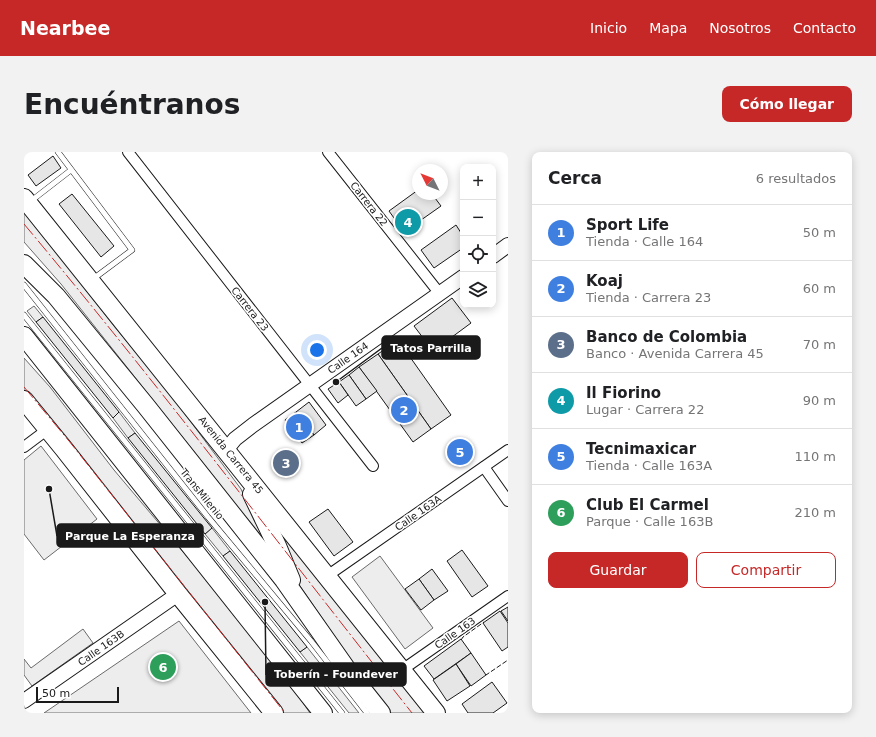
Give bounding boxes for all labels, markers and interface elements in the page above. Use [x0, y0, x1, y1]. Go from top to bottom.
text: Nearbee [20, 17, 110, 39]
text: Inicio [590, 20, 627, 36]
text: Mapa [649, 20, 687, 36]
text: Nosotros [709, 20, 771, 36]
text: Contacto [793, 20, 856, 36]
button: Cómo llegar [722, 86, 852, 122]
text: Encuéntranos [24, 88, 240, 121]
north arrow [412, 164, 448, 200]
map controls [460, 164, 496, 308]
button: + [460, 164, 496, 200]
text: Cerca [548, 168, 602, 188]
text: 6 resultados [756, 171, 836, 186]
street label: Carrera 22 [348, 180, 390, 228]
button: − [460, 200, 496, 236]
pin: 4 [395, 207, 421, 237]
text: Sport Life [586, 216, 669, 234]
text: 1 [556, 225, 566, 240]
text: 50 m [803, 225, 836, 240]
text: Tienda · Calle 164 [586, 234, 703, 249]
button: locate [460, 236, 496, 272]
button: layers [460, 272, 496, 308]
text: Koaj [586, 272, 623, 290]
text: 2 [556, 281, 566, 296]
text: 60 m [803, 281, 836, 296]
street label: Carrera 23 [229, 285, 271, 333]
text: Tienda · Carrera 23 [586, 290, 711, 305]
text: Banco de Colombia [586, 328, 747, 346]
callout: Tatos Parrilla [382, 336, 480, 359]
text: 3 [556, 337, 566, 352]
text: 70 m [803, 337, 836, 352]
your location [307, 340, 327, 360]
street label: Calle 164 [326, 340, 370, 376]
text: Tatos Parrilla [390, 342, 472, 355]
text: Banco · Avenida Carrera 45 [586, 346, 764, 361]
text: Il Fiorino [586, 384, 661, 402]
text: 4 [556, 393, 566, 408]
text: 90 m [803, 393, 836, 408]
pin: 2 [391, 395, 417, 425]
text: Lugar · Carrera 22 [586, 402, 704, 417]
pin: 1 [286, 412, 312, 442]
street label: Avenida Carrera 45 [196, 414, 266, 496]
pin: 5 [447, 437, 473, 467]
text: Tecnimaxicar [586, 440, 696, 458]
pin: 3 [273, 448, 299, 478]
text: 5 [556, 449, 566, 464]
text: 110 m [794, 449, 836, 464]
text: Tienda · Calle 163A [586, 458, 712, 473]
street label: TransMilenio [178, 466, 226, 522]
street label: Calle 163A [393, 493, 443, 533]
text: Club El Carmel [586, 496, 709, 514]
text: 6 [556, 505, 566, 520]
text: 210 m [794, 505, 836, 520]
text: Parque · Calle 163B [586, 514, 713, 529]
callout: Parque La Esperanza [57, 524, 203, 547]
text: Parque La Esperanza [65, 530, 195, 543]
button: Guardar [548, 552, 688, 588]
button: Compartir [696, 552, 836, 588]
street label: Calle 163 [433, 615, 477, 651]
street label: Calle 163B [76, 628, 126, 668]
pin: 6 [150, 652, 176, 682]
callout: Toberín - Foundever [266, 663, 406, 686]
text: Toberín - Foundever [274, 668, 399, 681]
scale bar [36, 685, 119, 704]
text: 50 m [42, 687, 70, 700]

